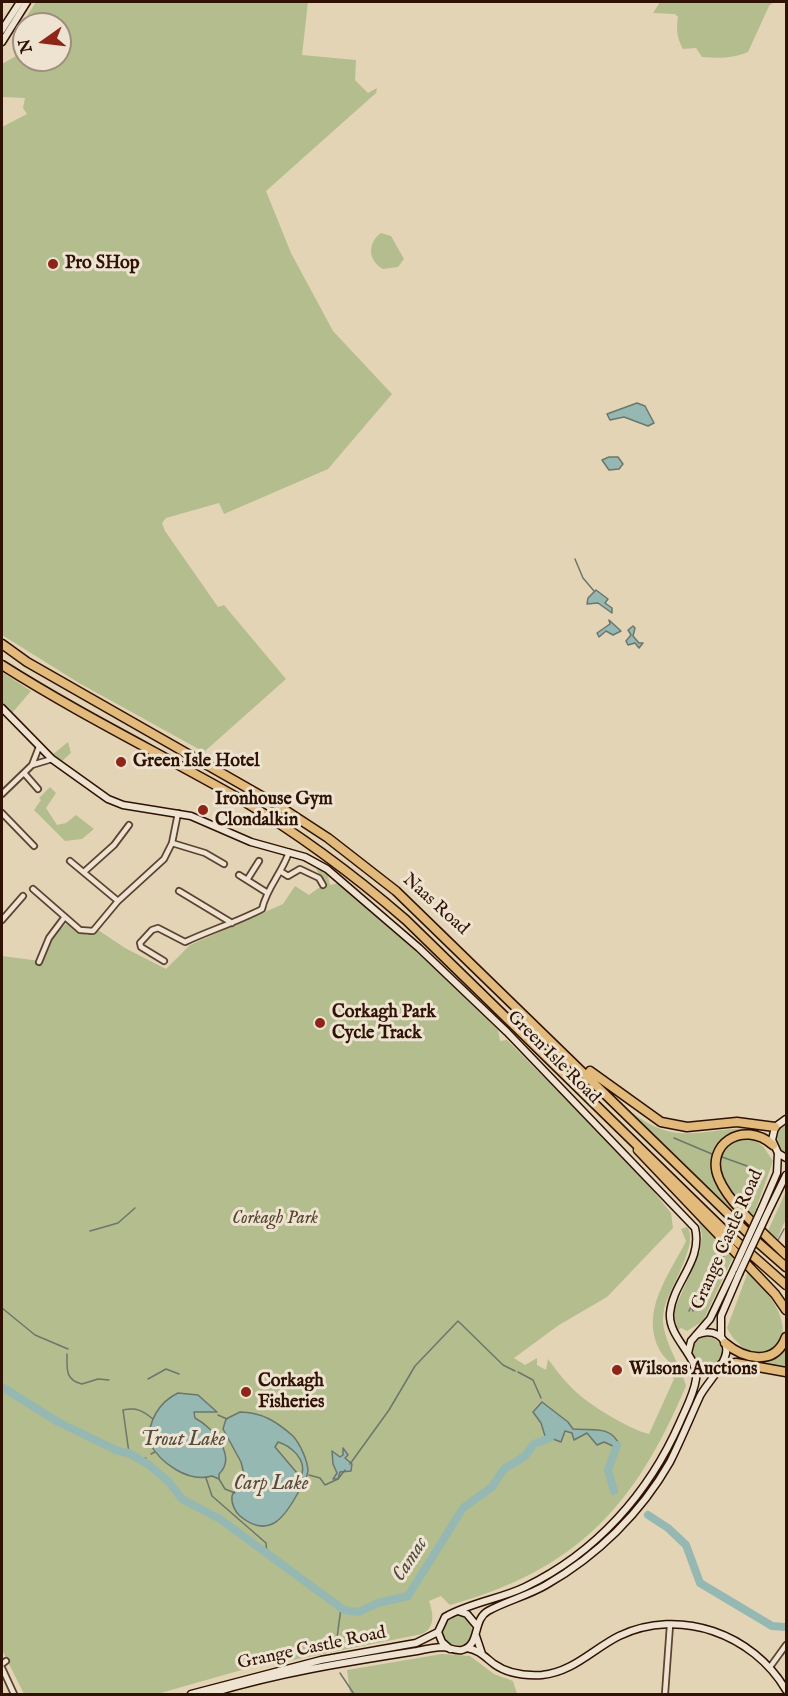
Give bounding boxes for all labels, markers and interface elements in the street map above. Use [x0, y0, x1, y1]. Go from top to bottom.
north arrow [12, 12, 72, 72]
text: N [15, 37, 38, 55]
place label: Pro SHop [65, 253, 140, 275]
marker: Pro SHop [46, 257, 60, 271]
place label: Green Isle Hotel [133, 751, 259, 773]
marker: Green Isle Hotel [114, 755, 128, 769]
place label: Ironhouse Gym Clondalkin [215, 789, 333, 832]
marker: Ironhouse Gym Clondalkin [196, 803, 210, 817]
street label: Naas Road [397, 870, 473, 940]
place label: Corkagh Park Cycle Track [332, 1002, 436, 1044]
street label: Green Isle Road [502, 1007, 604, 1109]
marker: Corkagh Park Cycle Track [313, 1016, 327, 1030]
street label: Grange Castle Road [687, 1167, 769, 1313]
park label: Corkagh Park [232, 1208, 318, 1230]
place label: Wilsons Auctions [629, 1359, 757, 1381]
marker: Wilsons Auctions [610, 1363, 624, 1377]
place label: Corkagh Fisheries [258, 1371, 324, 1414]
marker: Corkagh Fisheries [239, 1385, 253, 1399]
water label: Trout Lake [141, 1429, 225, 1453]
water label: Carp Lake [234, 1473, 308, 1497]
water label: Camac [388, 1534, 434, 1586]
street label: Grange Castle Road [236, 1623, 388, 1675]

